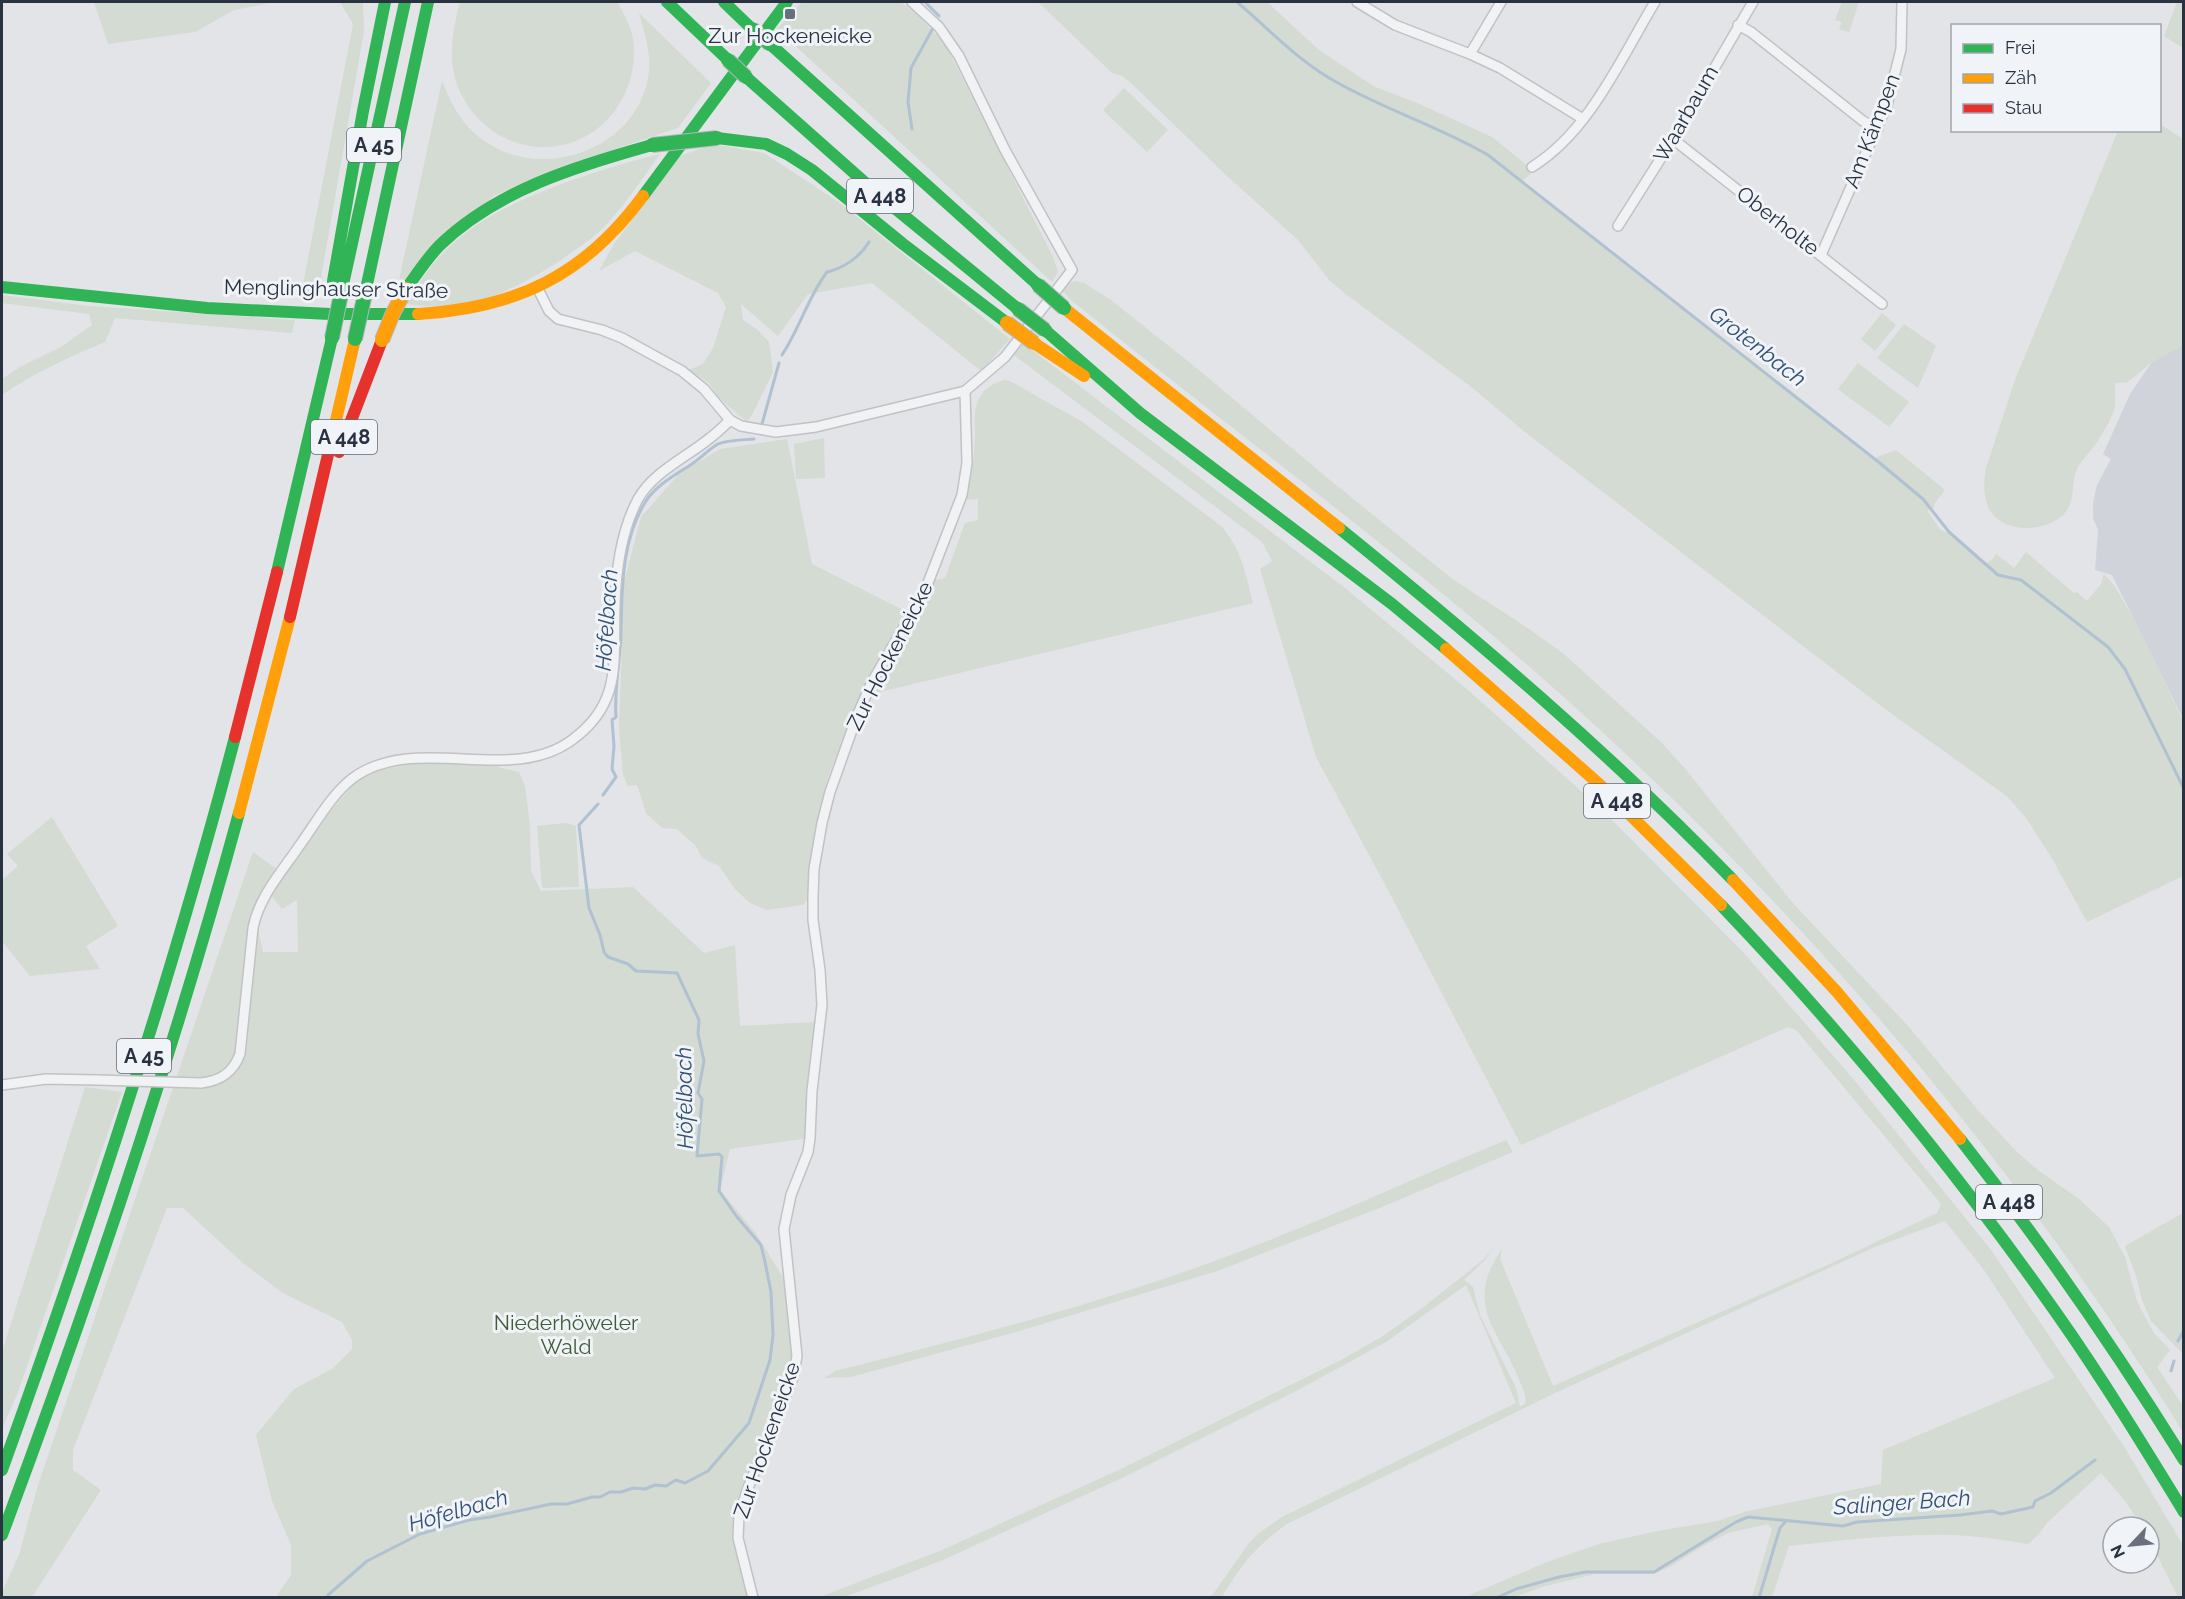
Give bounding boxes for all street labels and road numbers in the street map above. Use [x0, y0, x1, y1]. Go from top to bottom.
street label: Waarbaum [1648, 61, 1723, 166]
street label: Am Kämpen [1838, 70, 1905, 192]
road number: A 45 [347, 128, 401, 162]
road number: A 448 [847, 179, 913, 213]
street label: Oberholte [1732, 181, 1825, 261]
street label: Menglinghauser Straße [224, 274, 448, 303]
road number: A 448 [311, 420, 377, 454]
street label: Zur Hockeneicke [841, 577, 938, 734]
road number: A 448 [1584, 784, 1650, 818]
road number: A 45 [117, 1039, 171, 1073]
road number: A 448 [1976, 1185, 2042, 1219]
street label: Zur Hockeneicke [728, 1358, 805, 1521]

